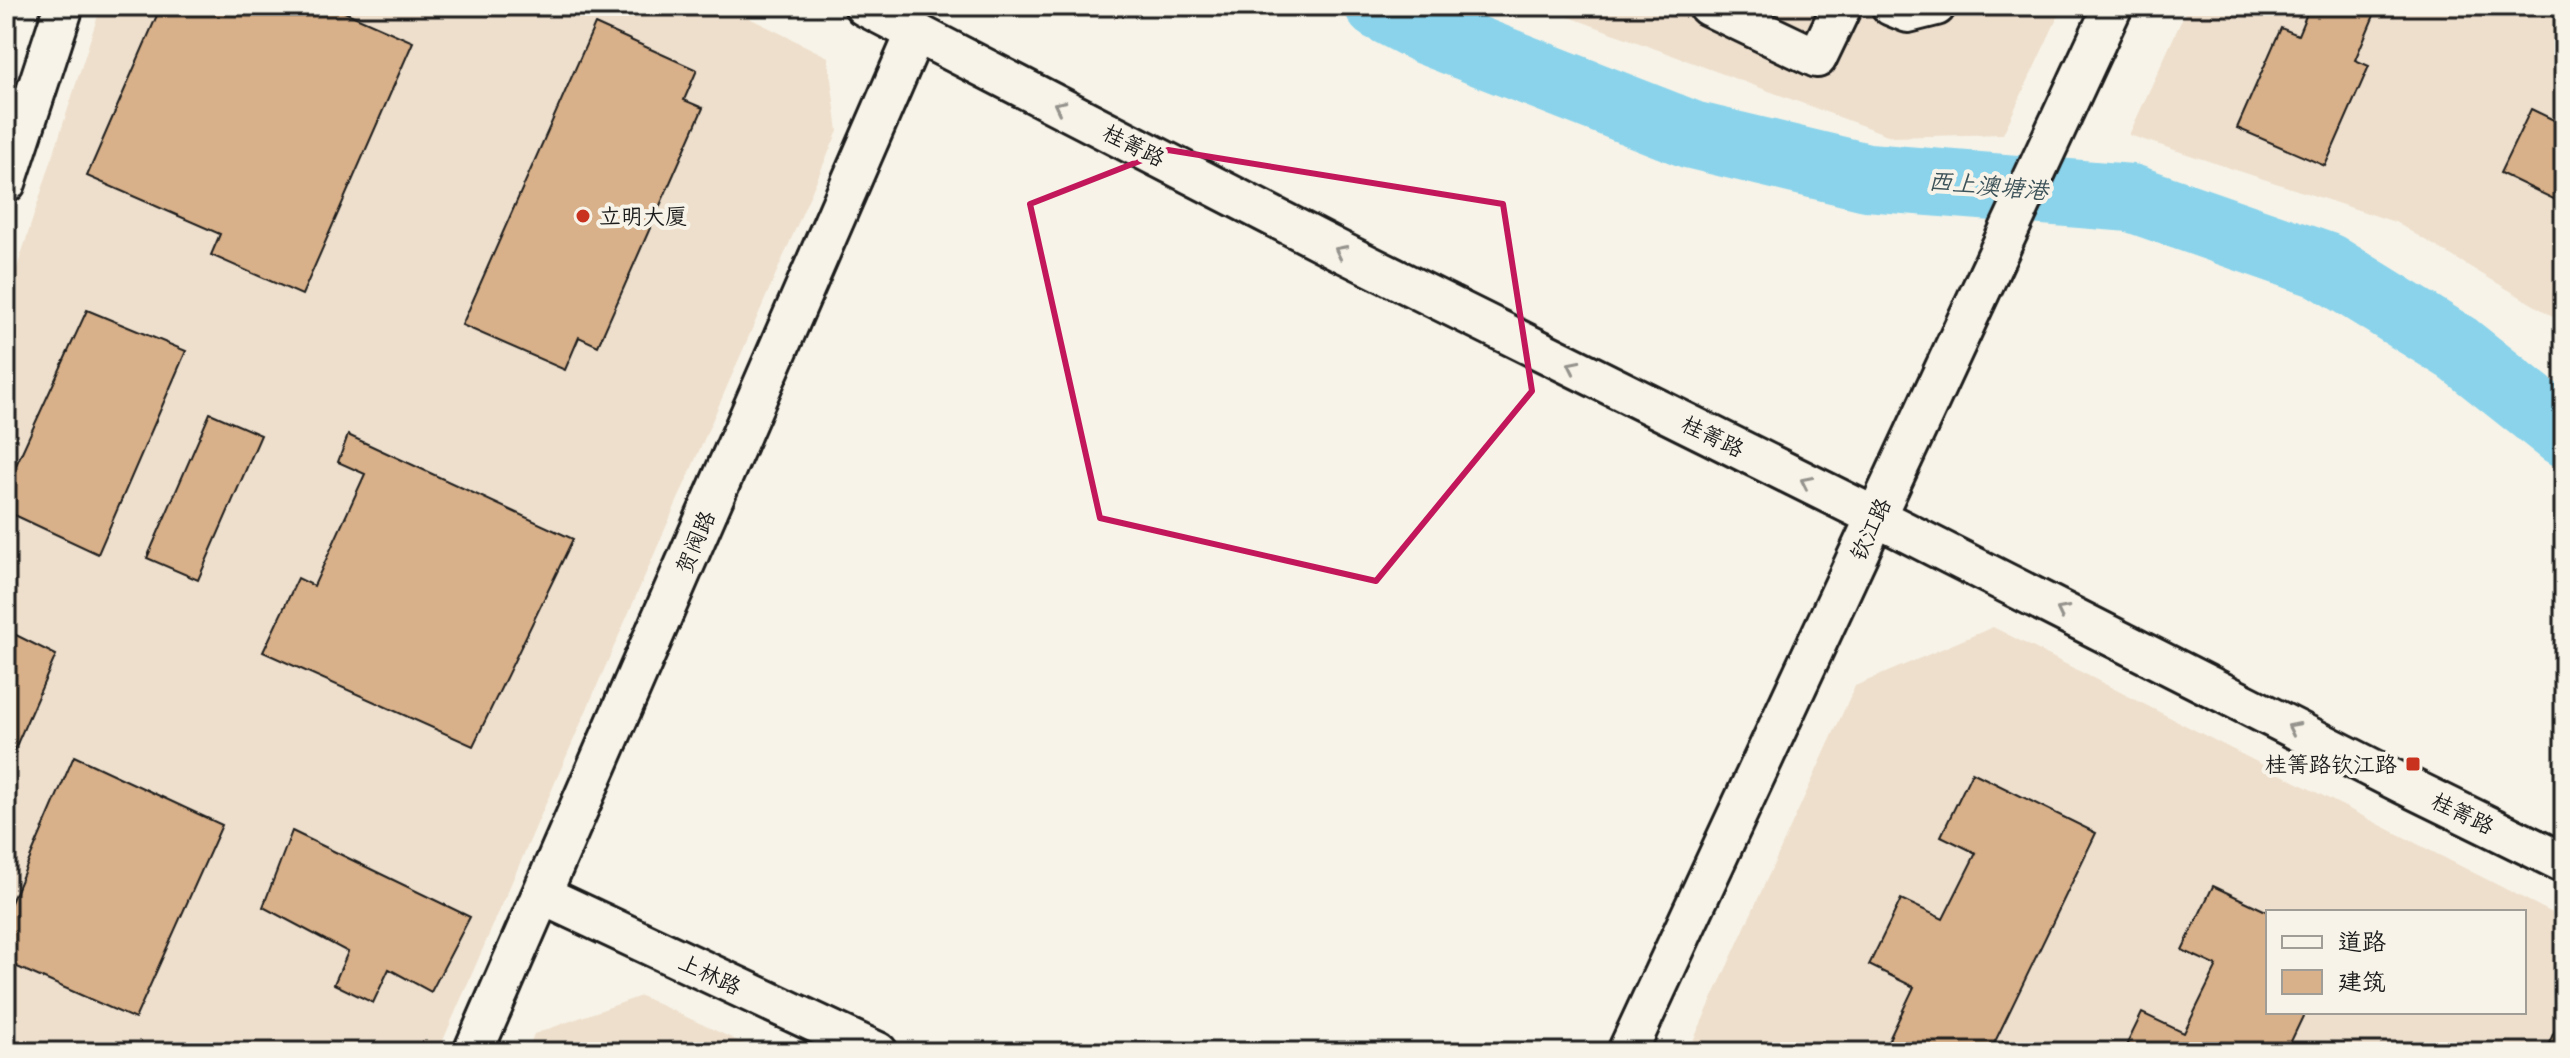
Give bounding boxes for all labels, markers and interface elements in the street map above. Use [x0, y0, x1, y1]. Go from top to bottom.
one-way arrow [1052, 101, 1067, 116]
street label: 桂箐路 [1098, 119, 1169, 173]
water label: 西上澳塘港 [1927, 167, 2051, 206]
place label: 立明大厦 [599, 204, 687, 231]
marker: 立明大厦 [574, 207, 592, 225]
one-way arrow [1333, 245, 1348, 261]
one-way arrow [1566, 361, 1581, 376]
street label: 桂箐路 [1677, 411, 1748, 464]
one-way arrow [1799, 476, 1814, 492]
street label: 钦江路 [1845, 494, 1898, 565]
street label: 贺阀路 [671, 507, 722, 578]
one-way arrow [2055, 605, 2070, 620]
one-way arrow [2287, 723, 2302, 738]
place label: 桂箐路钦江路 [2265, 752, 2397, 779]
marker: 桂箐路钦江路 [2404, 755, 2422, 773]
street label: 桂箐路 [2427, 788, 2498, 841]
legend [2266, 910, 2526, 1014]
text: 道路 [2338, 928, 2386, 957]
street label: 上林路 [674, 949, 745, 1002]
text: 建筑 [2338, 968, 2386, 997]

